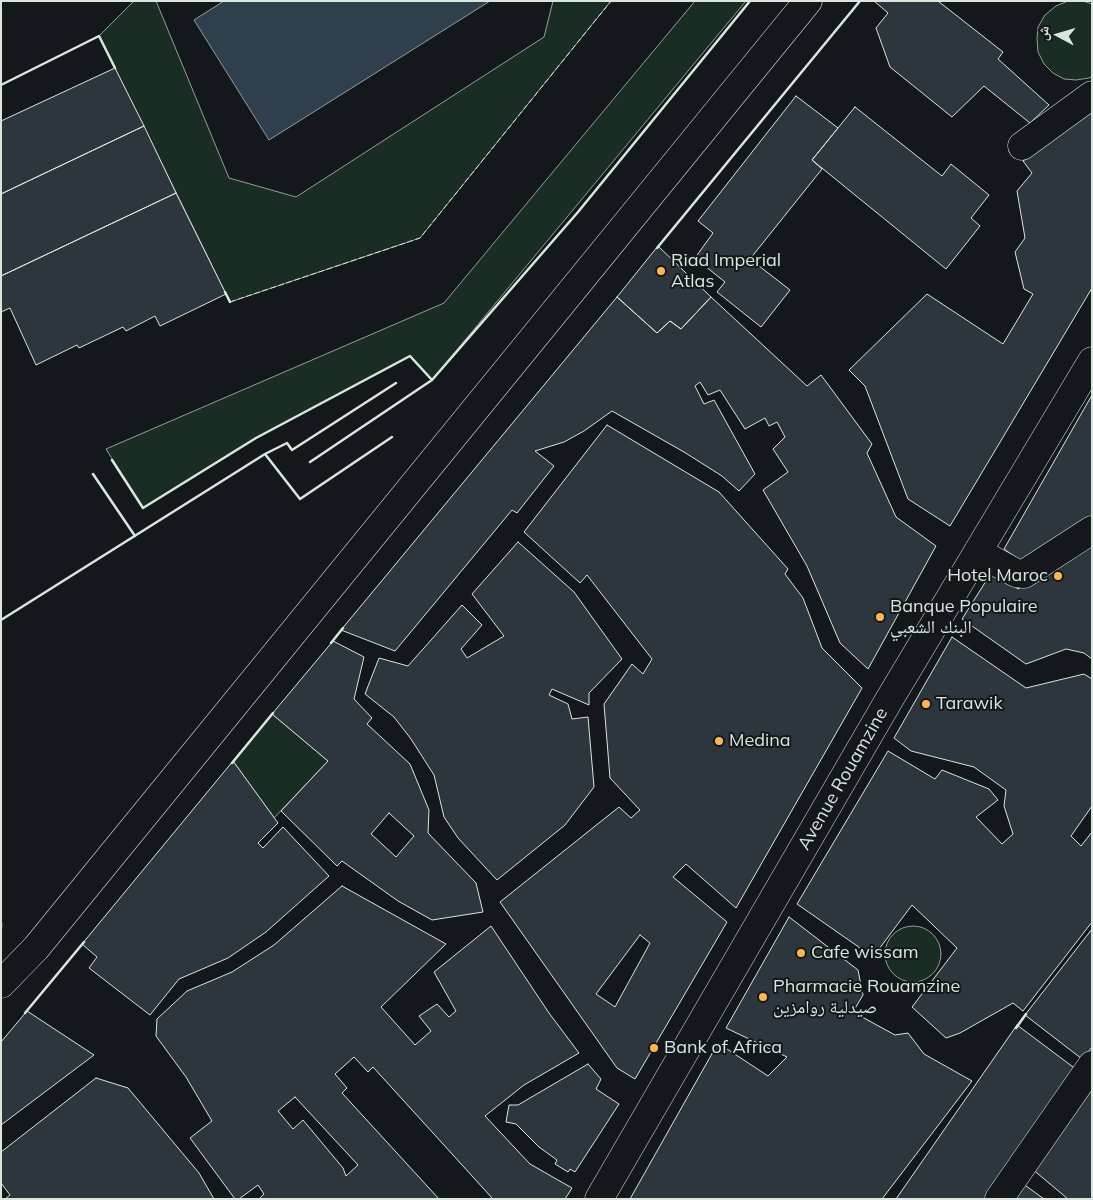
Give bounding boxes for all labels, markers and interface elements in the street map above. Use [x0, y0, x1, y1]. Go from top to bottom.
north arrow [1033, 10, 1083, 60]
text: ش [1033, 25, 1053, 42]
place label: Riad Imperial Atlas [671, 250, 781, 292]
marker: Riad Imperial Atlas [655, 265, 667, 277]
place label: Hotel Maroc [947, 565, 1048, 587]
marker: Hotel Maroc [1052, 570, 1064, 582]
place label: Banque Populaire البنك الشعبي [890, 596, 1038, 638]
marker: Banque Populaire البنك الشعبي [874, 611, 886, 623]
place label: Tarawik [936, 693, 1003, 715]
marker: Tarawik [920, 698, 932, 710]
street label: Avenue Rouamzine [793, 704, 893, 854]
place label: Medina [729, 730, 791, 752]
marker: Medina [713, 735, 725, 747]
place label: Cafe wissam [811, 942, 919, 964]
marker: Cafe wissam [795, 947, 807, 959]
place label: Pharmacie Rouamzine صيدلية روامزين [773, 976, 960, 1019]
marker: Pharmacie Rouamzine صيدلية روامزين [757, 991, 769, 1003]
place label: Bank of Africa [664, 1037, 782, 1059]
marker: Bank of Africa [648, 1042, 660, 1054]

